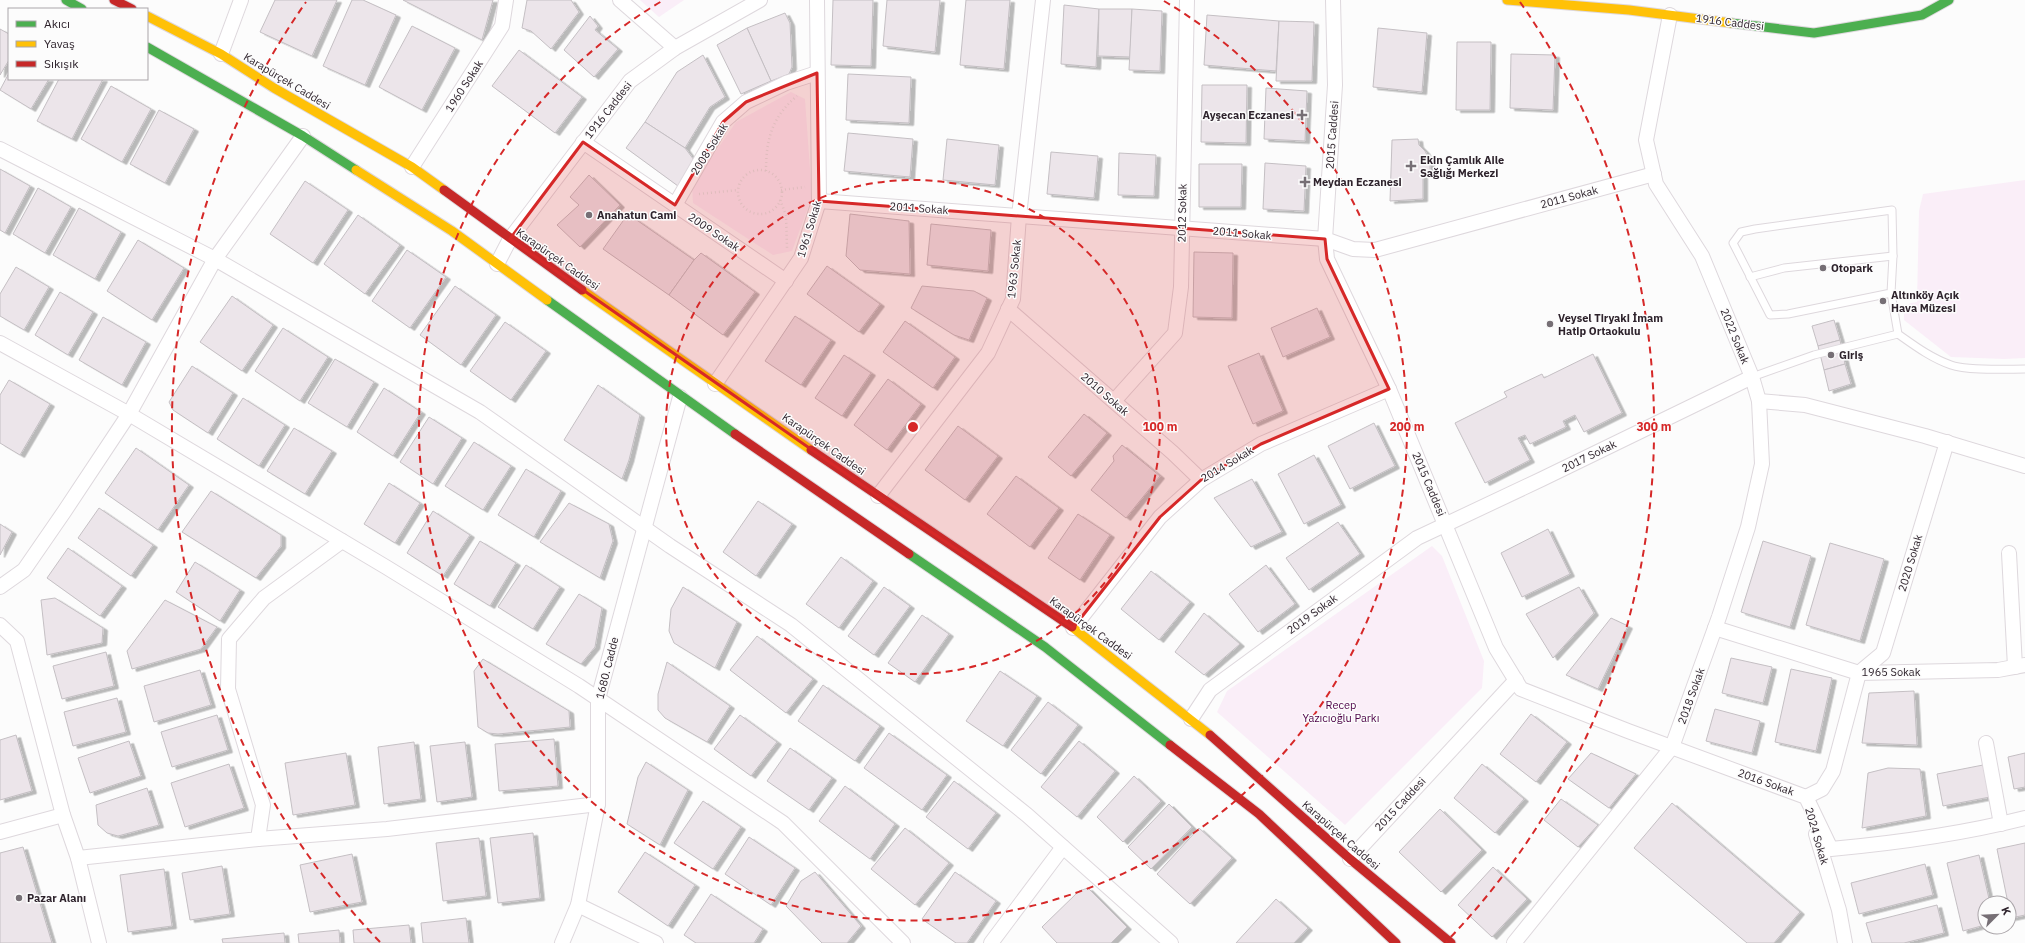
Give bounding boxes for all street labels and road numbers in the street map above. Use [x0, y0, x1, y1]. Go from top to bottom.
street label: 1916 Caddesi [1695, 11, 1765, 33]
street label: Karapürçek Caddesi [241, 50, 333, 112]
street label: 1960 Sokak [442, 57, 486, 115]
street label: 1916 Caddesi [581, 79, 635, 141]
street label: 2015 Caddesi [1323, 100, 1341, 170]
street label: 2008 Sokak [687, 120, 731, 178]
street label: 2012 Sokak [1174, 183, 1190, 243]
street label: 2011 Sokak [1539, 183, 1599, 211]
street label: 1961 Sokak [794, 199, 824, 259]
street label: 2011 Sokak [889, 199, 949, 217]
street label: 2009 Sokak [686, 210, 743, 254]
street label: 2011 Sokak [1212, 223, 1272, 243]
street label: Karapürçek Caddesi [514, 225, 602, 293]
street label: 1963 Sokak [1004, 239, 1024, 299]
street label: 2022 Sokak [1717, 306, 1753, 366]
street label: 2010 Sokak [1078, 369, 1132, 419]
street label: Karapürçek Caddesi [780, 410, 868, 478]
street label: 2017 Sokak [1559, 437, 1619, 475]
street label: 2014 Sokak [1198, 443, 1256, 485]
street label: 2015 Caddesi [1409, 450, 1449, 518]
street label: 2020 Sokak [1895, 533, 1925, 593]
street label: 2019 Sokak [1284, 591, 1340, 637]
street label: Karapürçek Caddesi [1047, 593, 1135, 663]
street label: 1680. Cadde [593, 635, 621, 701]
street label: 1965 Sokak [1862, 665, 1921, 679]
street label: 2018 Sokak [1674, 666, 1708, 726]
street label: 2016 Sokak [1736, 765, 1796, 799]
street label: 2015 Caddesi [1371, 774, 1429, 834]
street label: Karapürçek Caddesi [1299, 797, 1383, 873]
street label: 2024 Sokak [1802, 806, 1832, 866]

